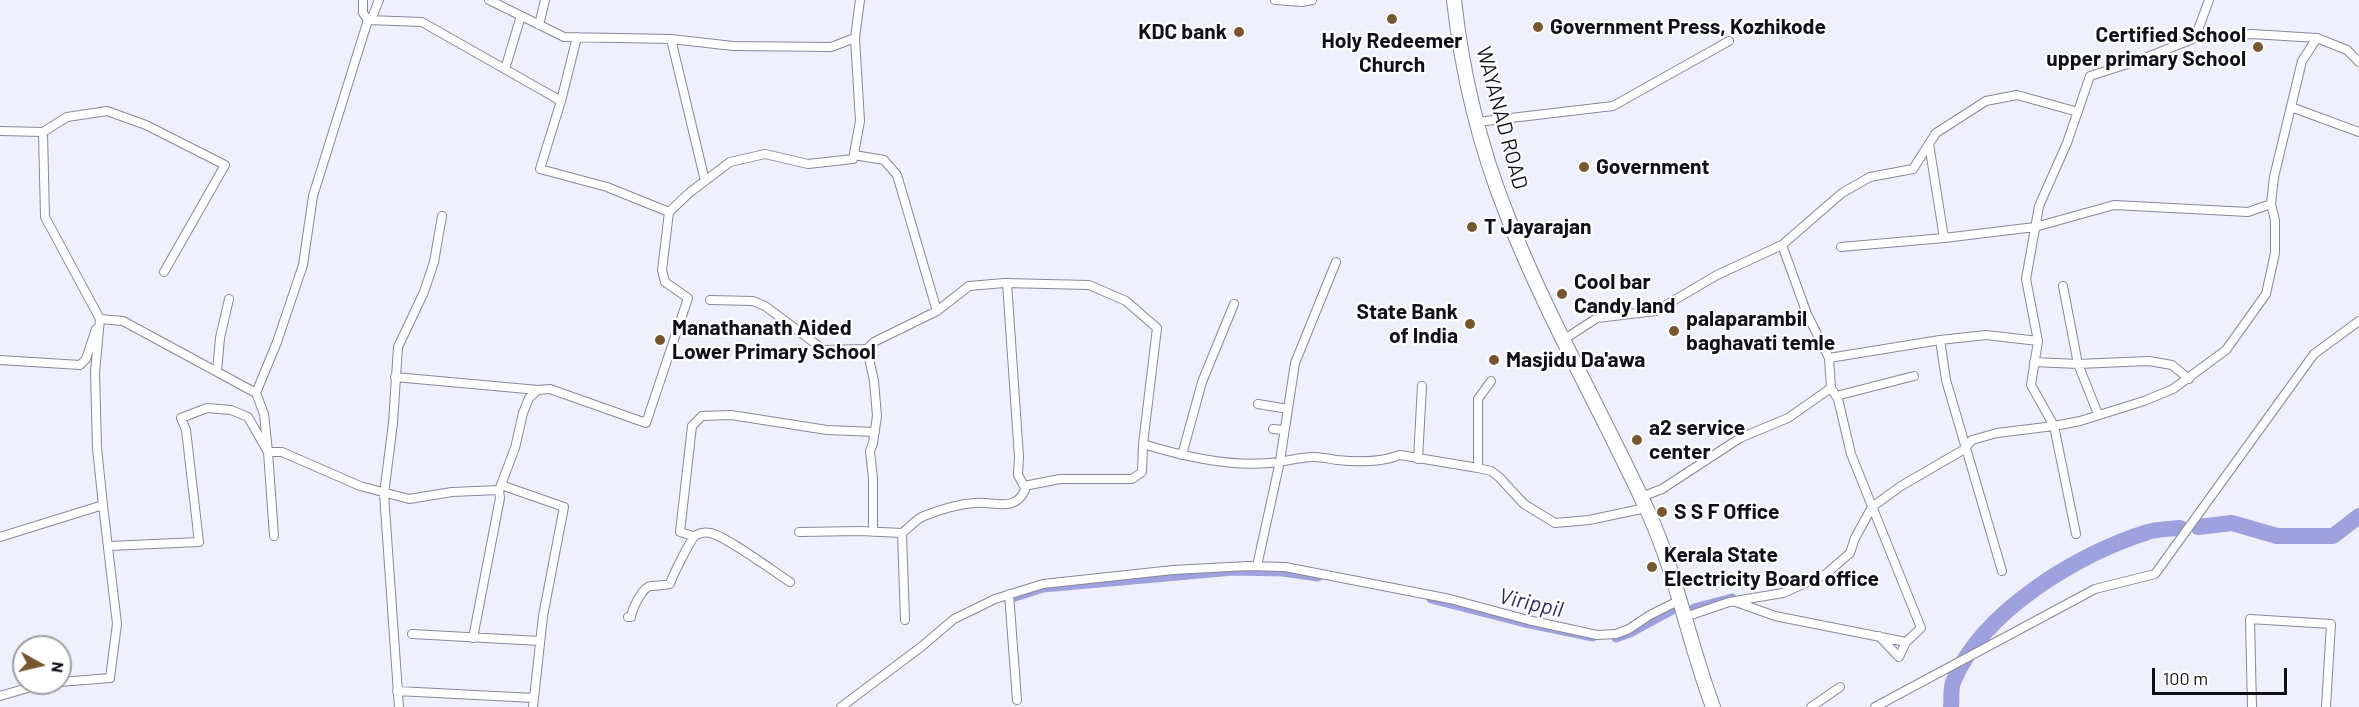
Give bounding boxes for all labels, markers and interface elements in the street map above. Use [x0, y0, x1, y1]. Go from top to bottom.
marker: Holy Redeemer Church [1385, 12, 1399, 26]
place label: Government Press, Kozhikode [1550, 14, 1826, 40]
place label: KDC bank [1138, 19, 1227, 45]
marker: Government Press, Kozhikode [1531, 20, 1545, 34]
place label: Certified School upper primary School [2046, 22, 2246, 72]
marker: KDC bank [1232, 25, 1246, 39]
place label: Holy Redeemer Church [1322, 28, 1462, 78]
marker: Certified School upper primary School [2251, 40, 2265, 54]
street label: WAYANAD ROAD [1471, 44, 1533, 192]
place label: Government [1596, 154, 1710, 180]
marker: Government [1577, 160, 1591, 174]
place label: T Jayarajan [1484, 214, 1592, 240]
marker: T Jayarajan [1465, 220, 1479, 234]
place label: Cool bar Candy land [1574, 269, 1675, 319]
marker: Cool bar Candy land [1555, 287, 1569, 301]
place label: State Bank of India [1356, 299, 1458, 349]
place label: palaparambil baghavati temle [1686, 306, 1835, 356]
place label: Manathanath Aided Lower Primary School [672, 315, 876, 365]
marker: State Bank of India [1463, 317, 1477, 331]
marker: palaparambil baghavati temle [1667, 324, 1681, 338]
marker: Manathanath Aided Lower Primary School [653, 333, 667, 347]
place label: Masjidu Da'awa [1506, 347, 1645, 373]
marker: Masjidu Da'awa [1487, 353, 1501, 367]
place label: a2 service center [1649, 415, 1745, 465]
marker: a2 service center [1630, 433, 1644, 447]
place label: S S F Office [1674, 499, 1779, 525]
marker: S S F Office [1655, 505, 1669, 519]
place label: Kerala State Electricity Board office [1664, 542, 1879, 592]
marker: Kerala State Electricity Board office [1645, 560, 1659, 574]
water label: Virippil [1496, 583, 1566, 623]
north arrow [12, 635, 72, 695]
scale bar [2155, 656, 2290, 694]
text: N [48, 661, 68, 674]
text: 100 m [2163, 667, 2208, 689]

